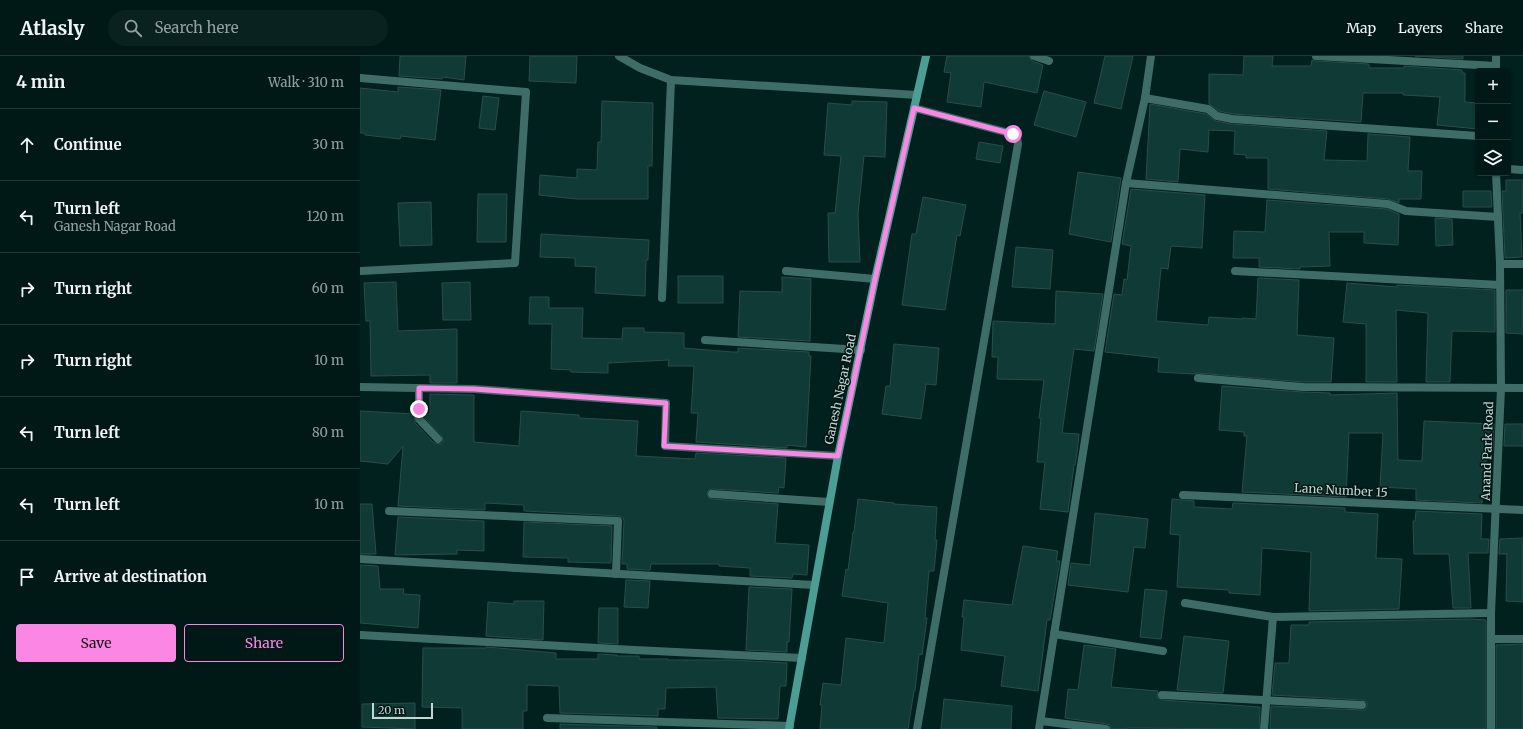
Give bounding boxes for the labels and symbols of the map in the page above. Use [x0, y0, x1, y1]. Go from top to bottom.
route start [1004, 125, 1022, 143]
street label: Ganesh Nagar Road [821, 332, 859, 446]
route end [410, 400, 428, 418]
street label: Anand Park Road [1478, 401, 1496, 502]
street label: Lane Number 15 [1294, 480, 1388, 500]
scale bar [372, 701, 433, 720]

